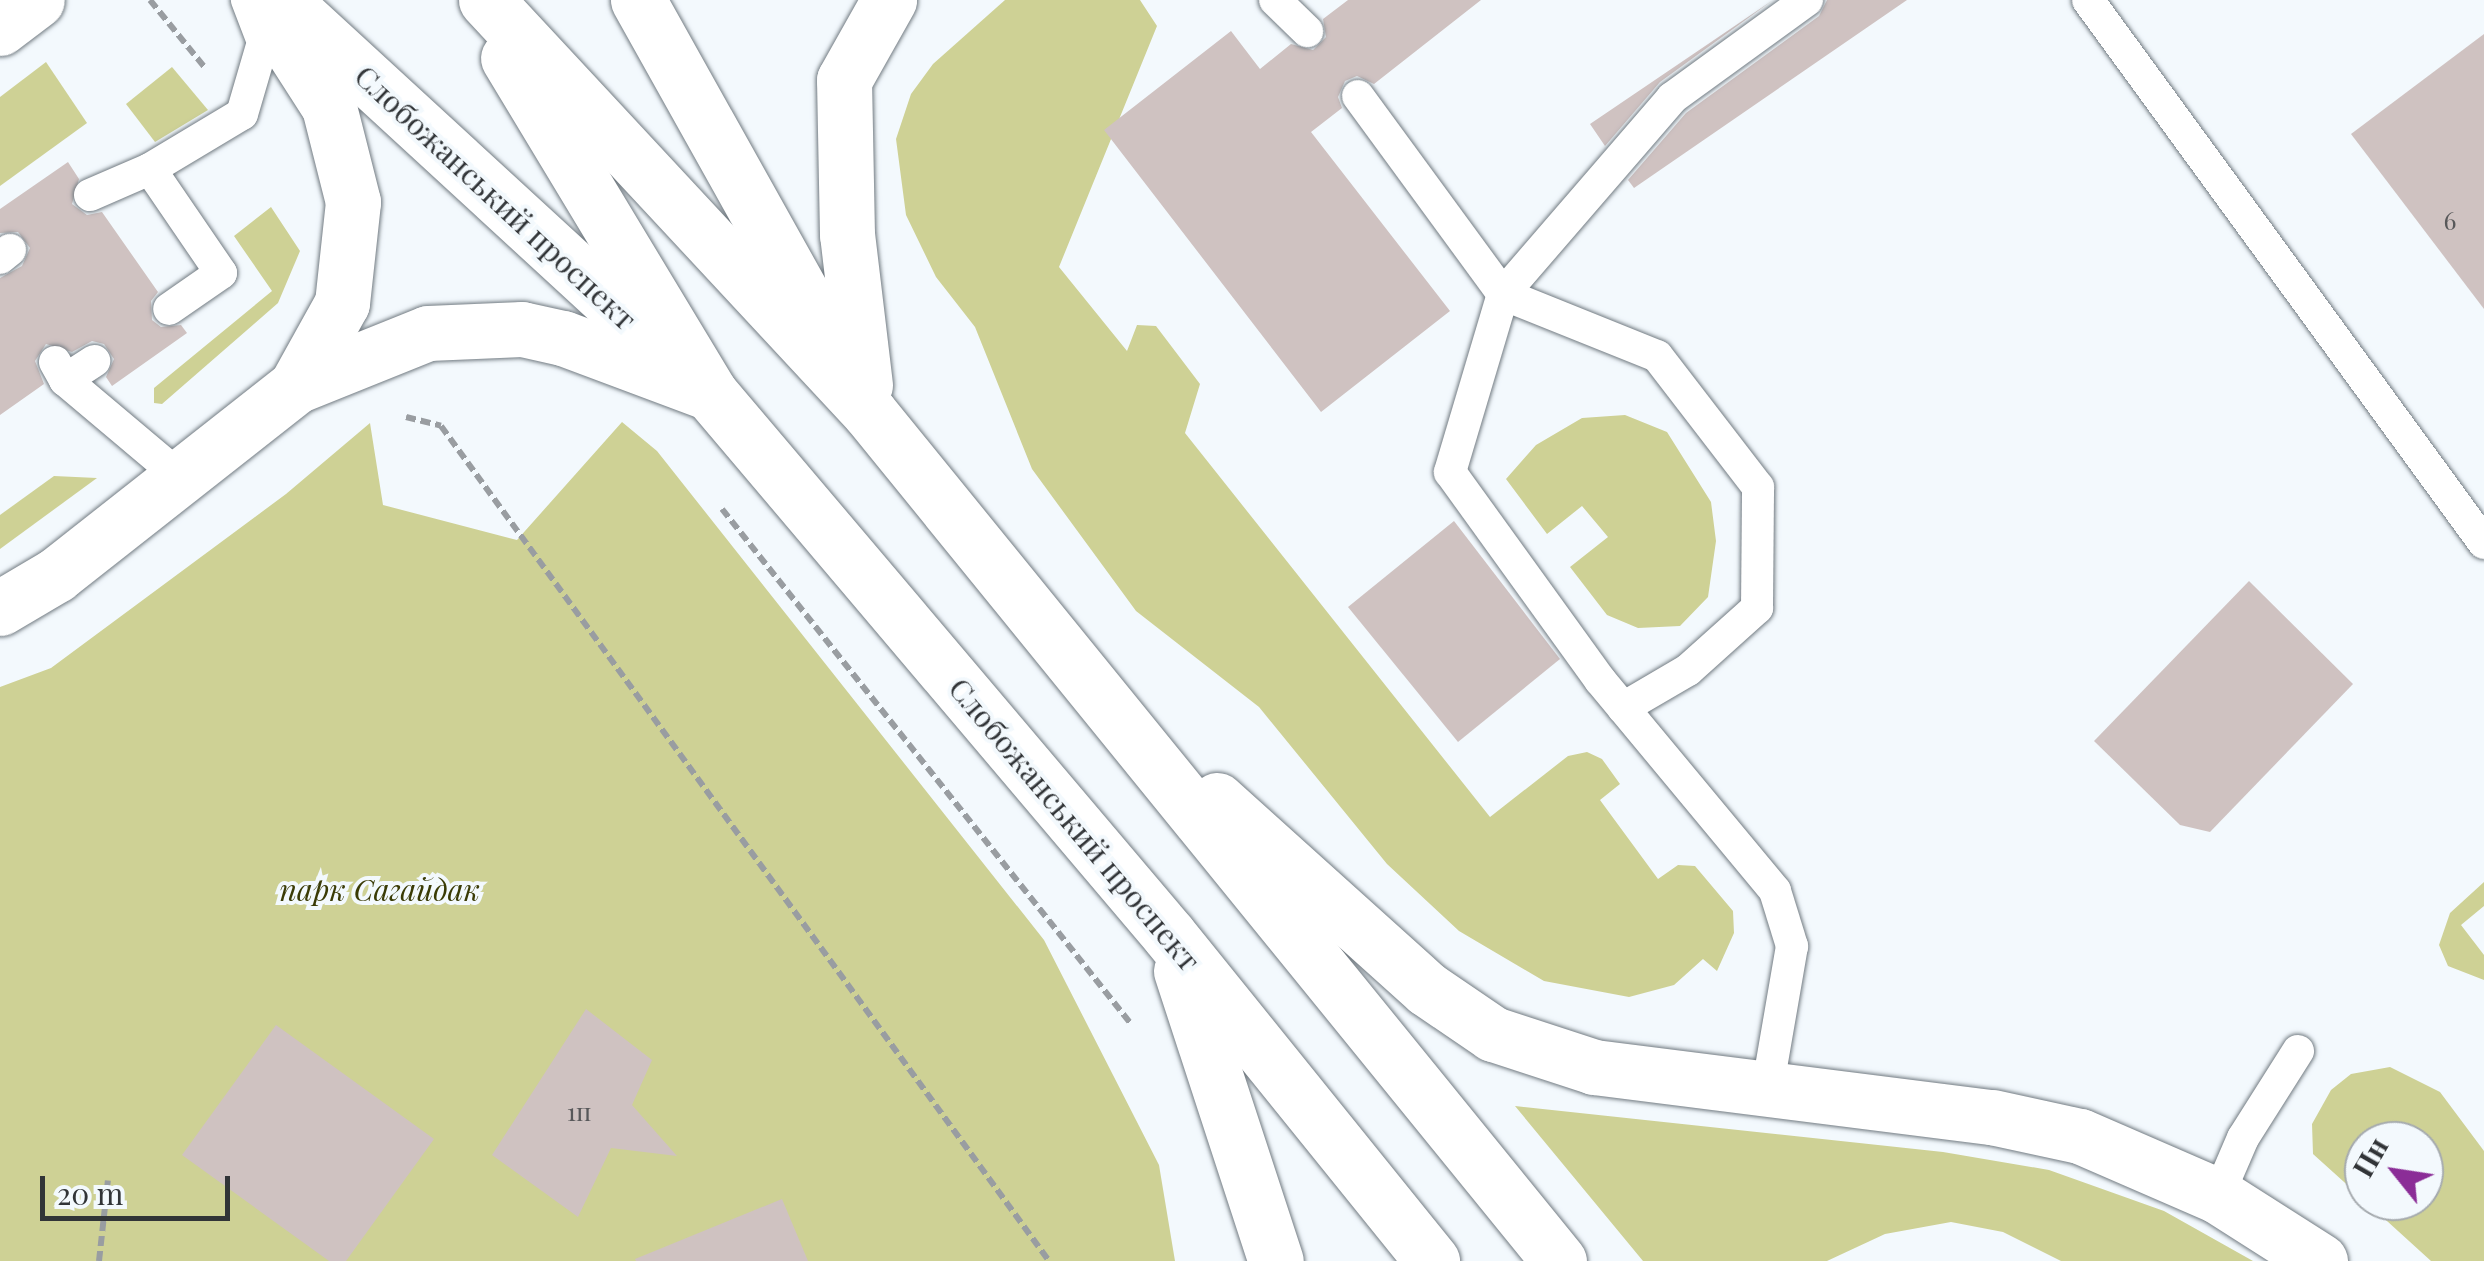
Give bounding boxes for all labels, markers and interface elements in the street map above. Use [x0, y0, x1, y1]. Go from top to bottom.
street label: Слобожанський проспект [348, 57, 644, 337]
house number: 6 [2444, 205, 2456, 235]
street label: Слобожанський проспект [942, 670, 1208, 978]
park label: парк Сагайдак [280, 871, 480, 907]
house number: 1п [567, 1096, 591, 1126]
north arrow [2344, 1121, 2444, 1221]
text: Пн [2343, 1130, 2395, 1183]
scale bar [45, 1156, 235, 1218]
text: 20 m [57, 1173, 123, 1213]

